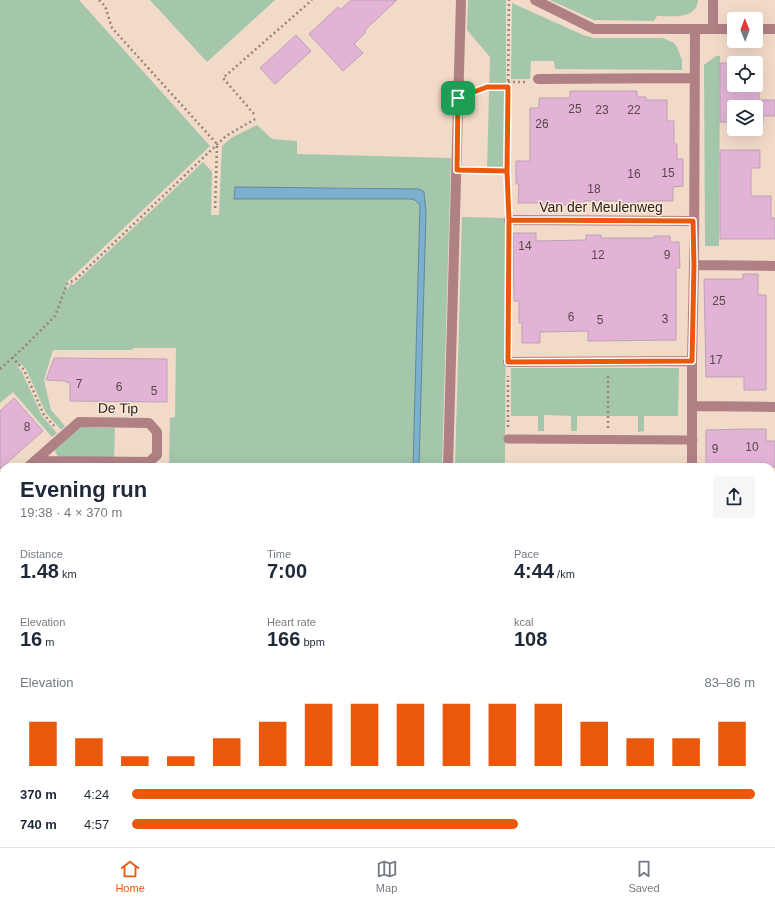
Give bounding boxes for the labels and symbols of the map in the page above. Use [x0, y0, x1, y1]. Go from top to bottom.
north arrow [727, 12, 763, 48]
pin [441, 81, 475, 115]
house number: 25 [568, 102, 582, 116]
house number: 23 [595, 103, 609, 117]
house number: 22 [627, 103, 641, 117]
house number: 26 [535, 117, 549, 131]
house number: 15 [661, 166, 675, 180]
house number: 16 [627, 167, 641, 181]
house number: 18 [587, 182, 601, 196]
street label: Van der Meulenweg [539, 199, 663, 215]
house number: 14 [518, 239, 532, 253]
house number: 12 [591, 248, 605, 262]
house number: 9 [664, 248, 671, 262]
house number: 25 [712, 294, 726, 308]
house number: 6 [568, 310, 575, 324]
house number: 3 [662, 312, 669, 326]
house number: 5 [597, 313, 604, 327]
house number: 17 [709, 353, 723, 367]
house number: 7 [76, 377, 83, 391]
house number: 6 [116, 380, 123, 394]
house number: 5 [151, 384, 158, 398]
street label: De Tip [98, 400, 139, 416]
house number: 8 [24, 420, 31, 434]
house number: 10 [745, 440, 759, 454]
house number: 9 [712, 442, 719, 456]

